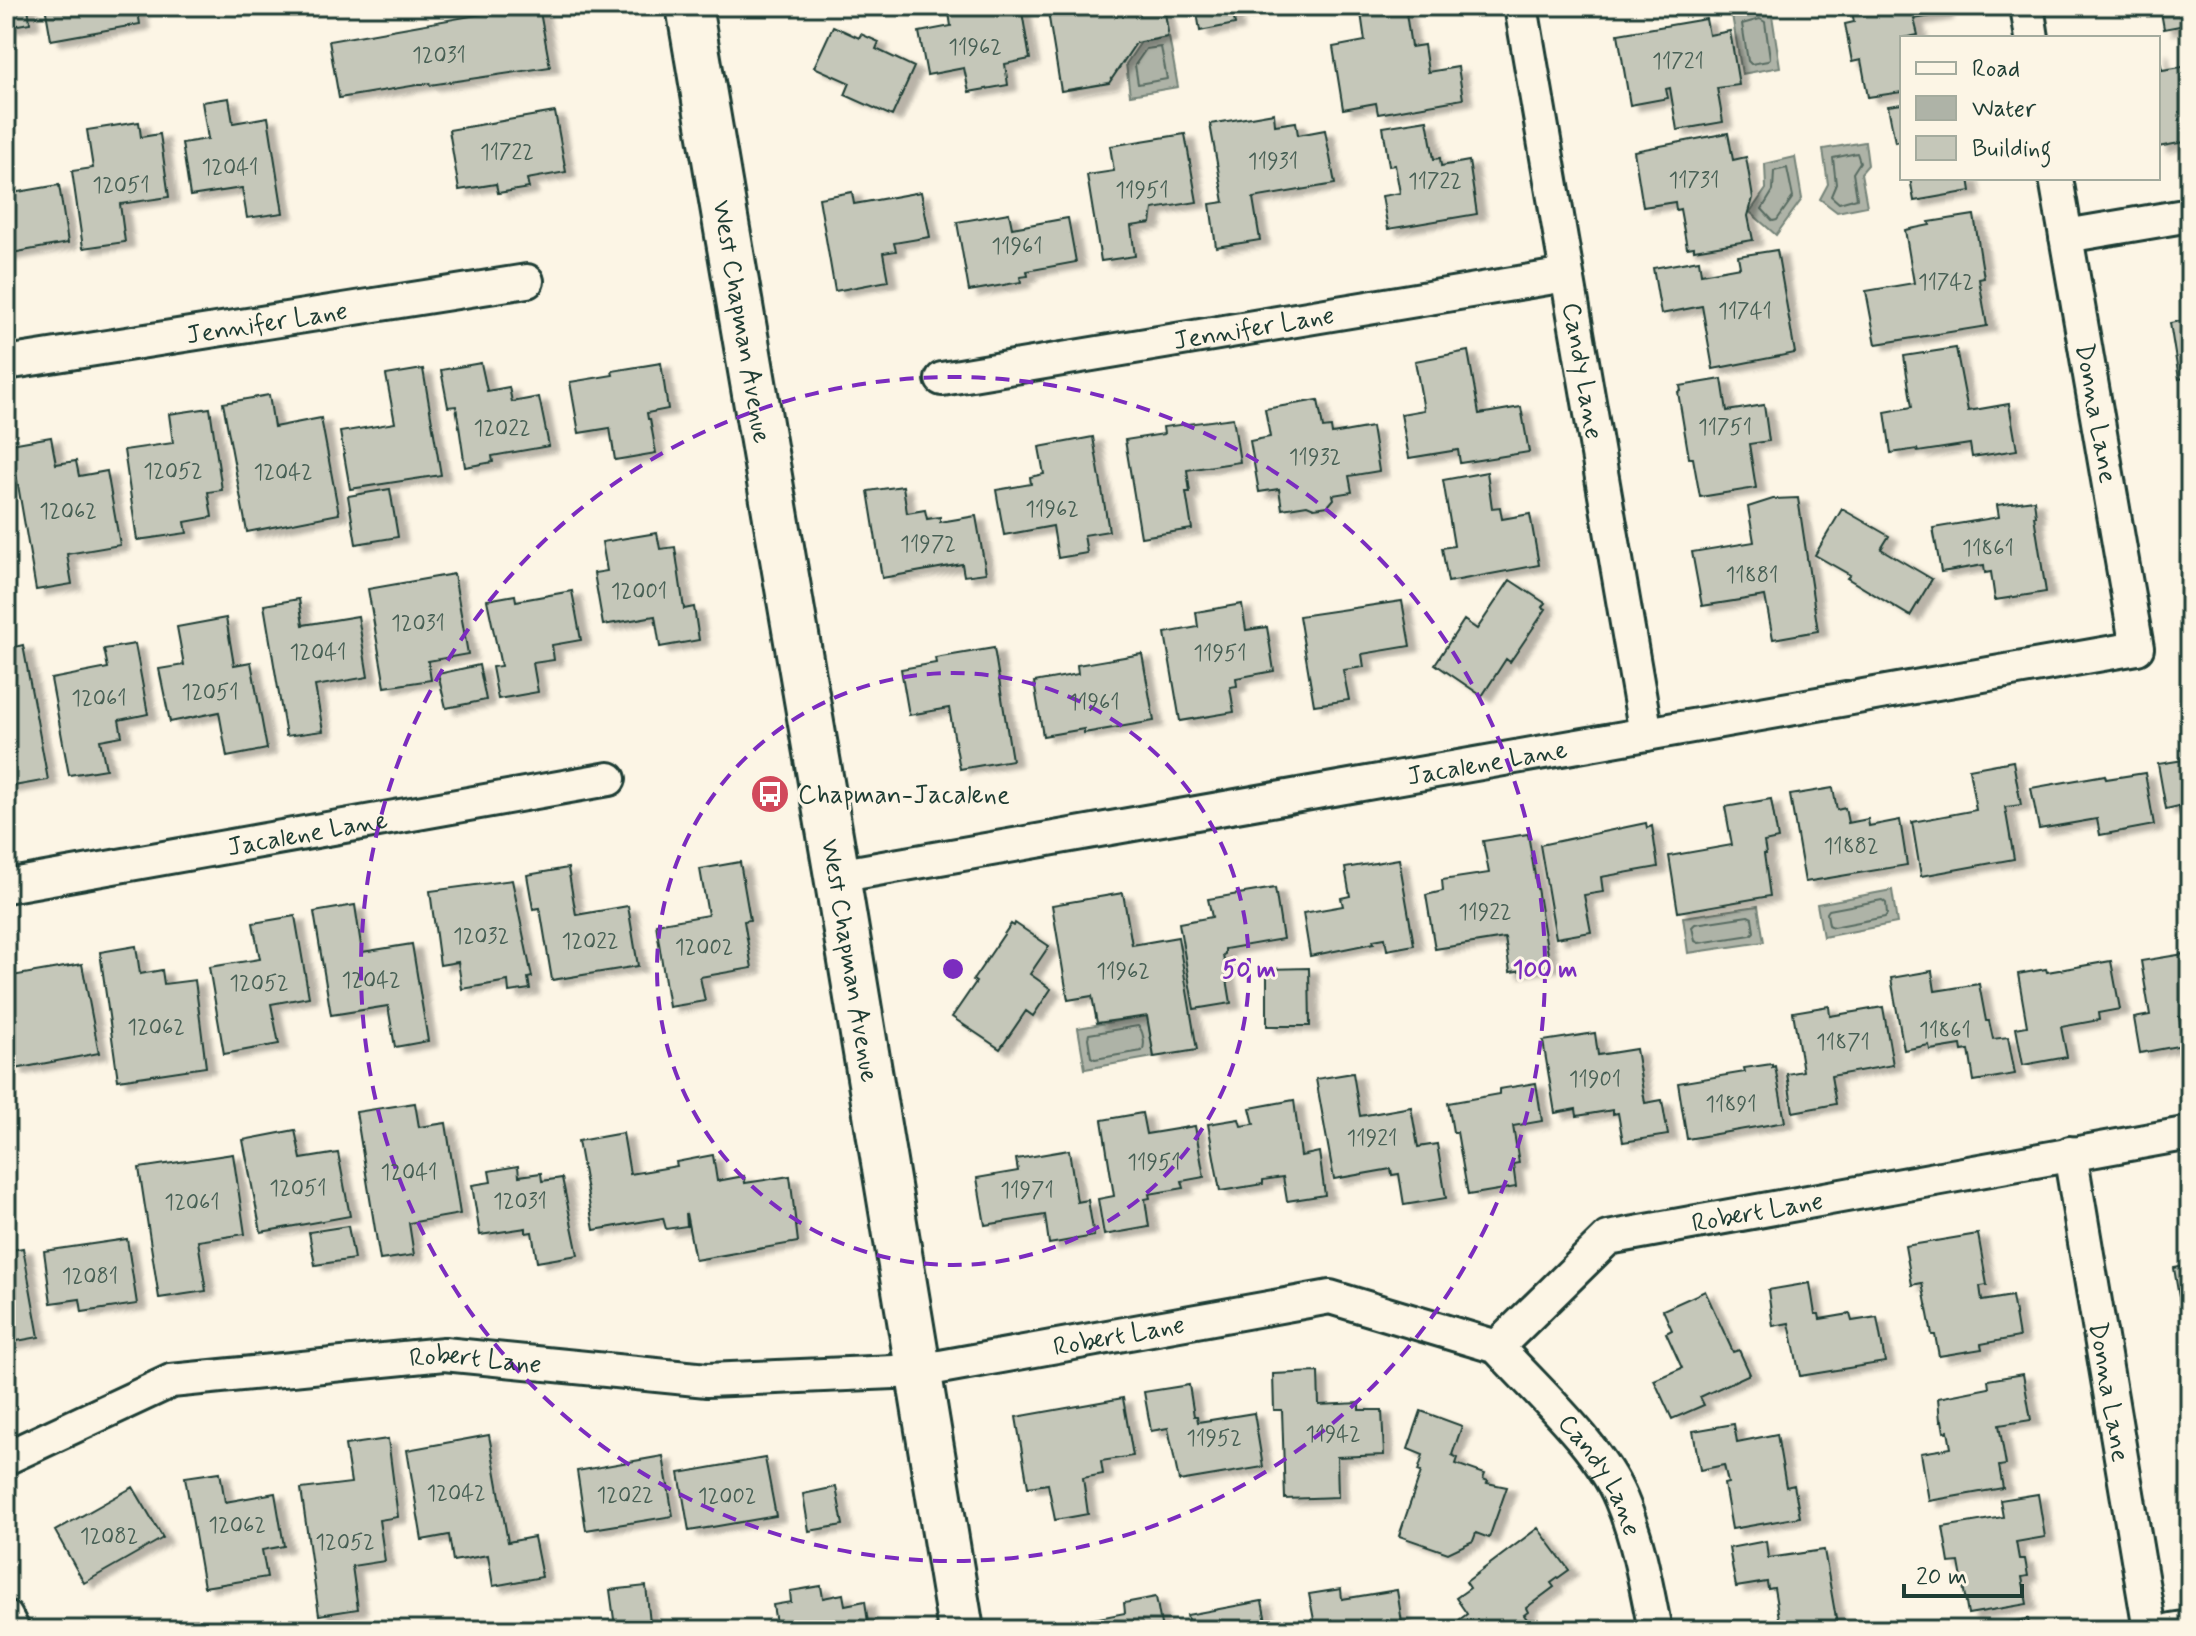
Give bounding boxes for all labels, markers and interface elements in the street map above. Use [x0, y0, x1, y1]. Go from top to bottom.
house number: 11962 [948, 34, 1002, 62]
legend [1900, 36, 2160, 180]
house number: 12031 [412, 42, 466, 70]
house number: 11721 [1652, 48, 1704, 76]
text: Road [1972, 54, 2020, 85]
text: Water [1972, 94, 2037, 125]
text: Building [1972, 134, 2052, 168]
house number: 11722 [480, 139, 534, 167]
house number: 11931 [1248, 148, 1298, 176]
house number: 12041 [202, 154, 258, 182]
house number: 11731 [1669, 167, 1719, 195]
house number: 11722 [1408, 168, 1462, 196]
house number: 12051 [92, 172, 150, 200]
house number: 11951 [1115, 177, 1169, 205]
street label: West Chapman Avenue [703, 198, 778, 446]
house number: 11961 [991, 233, 1043, 261]
house number: 11742 [1918, 269, 1974, 297]
street label: Jennifer Lane [184, 294, 350, 353]
house number: 11741 [1718, 298, 1772, 326]
street label: Jennifer Lane [1171, 299, 1337, 359]
street label: Candy Lane [1553, 300, 1610, 442]
street label: Donna Lane [2066, 341, 2124, 486]
house number: 11751 [1698, 414, 1752, 442]
house number: 12022 [473, 415, 531, 443]
house number: 11932 [1289, 444, 1341, 472]
house number: 12052 [143, 458, 203, 486]
house number: 12042 [253, 459, 313, 487]
house number: 11962 [1025, 496, 1079, 524]
house number: 12062 [39, 498, 97, 526]
house number: 11972 [900, 531, 956, 559]
house number: 11861 [1962, 535, 2014, 563]
house number: 11881 [1725, 562, 1779, 590]
house number: 12001 [611, 578, 667, 606]
house number: 12031 [391, 610, 445, 638]
house number: 12041 [290, 639, 346, 667]
house number: 11951 [1193, 640, 1247, 668]
house number: 12051 [181, 679, 239, 707]
house number: 12061 [71, 685, 127, 713]
house number: 11961 [1068, 689, 1120, 717]
street label: Jacalene Lane [1405, 733, 1570, 795]
bus stop icon: Chapman-Jacalene [749, 773, 791, 815]
place label: Chapman-Jacalene [798, 779, 1010, 813]
street label: Jacalene Lane [225, 804, 391, 865]
house number: 11882 [1823, 833, 1879, 861]
street label: West Chapman Avenue [812, 836, 886, 1085]
house number: 11922 [1458, 899, 1512, 927]
house number: 12032 [453, 923, 509, 951]
house number: 12022 [561, 928, 619, 956]
house number: 12002 [675, 934, 733, 962]
centre of rings [939, 955, 967, 983]
text: 50 m [1222, 955, 1276, 986]
text: 100 m [1513, 955, 1577, 986]
house number: 11962 [1096, 958, 1150, 986]
house number: 12042 [341, 967, 401, 995]
house number: 12052 [229, 970, 289, 998]
house number: 12062 [127, 1014, 185, 1042]
house number: 11861 [1919, 1017, 1971, 1045]
house number: 11871 [1816, 1029, 1870, 1057]
house number: 11901 [1569, 1066, 1621, 1094]
house number: 11891 [1705, 1091, 1757, 1119]
house number: 11921 [1346, 1125, 1398, 1153]
house number: 11951 [1127, 1149, 1181, 1177]
house number: 12041 [381, 1159, 437, 1187]
house number: 12051 [269, 1175, 327, 1203]
house number: 11971 [1000, 1177, 1054, 1205]
street label: Robert Lane [1689, 1185, 1826, 1242]
house number: 12031 [493, 1188, 547, 1216]
house number: 12061 [164, 1189, 220, 1217]
house number: 12081 [62, 1263, 118, 1291]
street label: Robert Lane [1051, 1308, 1188, 1365]
street label: Donna Lane [2080, 1320, 2137, 1465]
street label: Robert Lane [408, 1338, 543, 1383]
street label: Candy Lane [1549, 1407, 1648, 1540]
house number: 11942 [1305, 1421, 1361, 1449]
house number: 11952 [1186, 1425, 1242, 1453]
house number: 12042 [426, 1480, 486, 1508]
house number: 12022 [596, 1482, 654, 1510]
house number: 12002 [698, 1483, 756, 1511]
house number: 12062 [208, 1512, 266, 1540]
house number: 12082 [80, 1523, 138, 1551]
house number: 12052 [315, 1529, 375, 1557]
scale bar [1904, 1548, 2022, 1598]
text: 20 m [1916, 1562, 1967, 1593]

